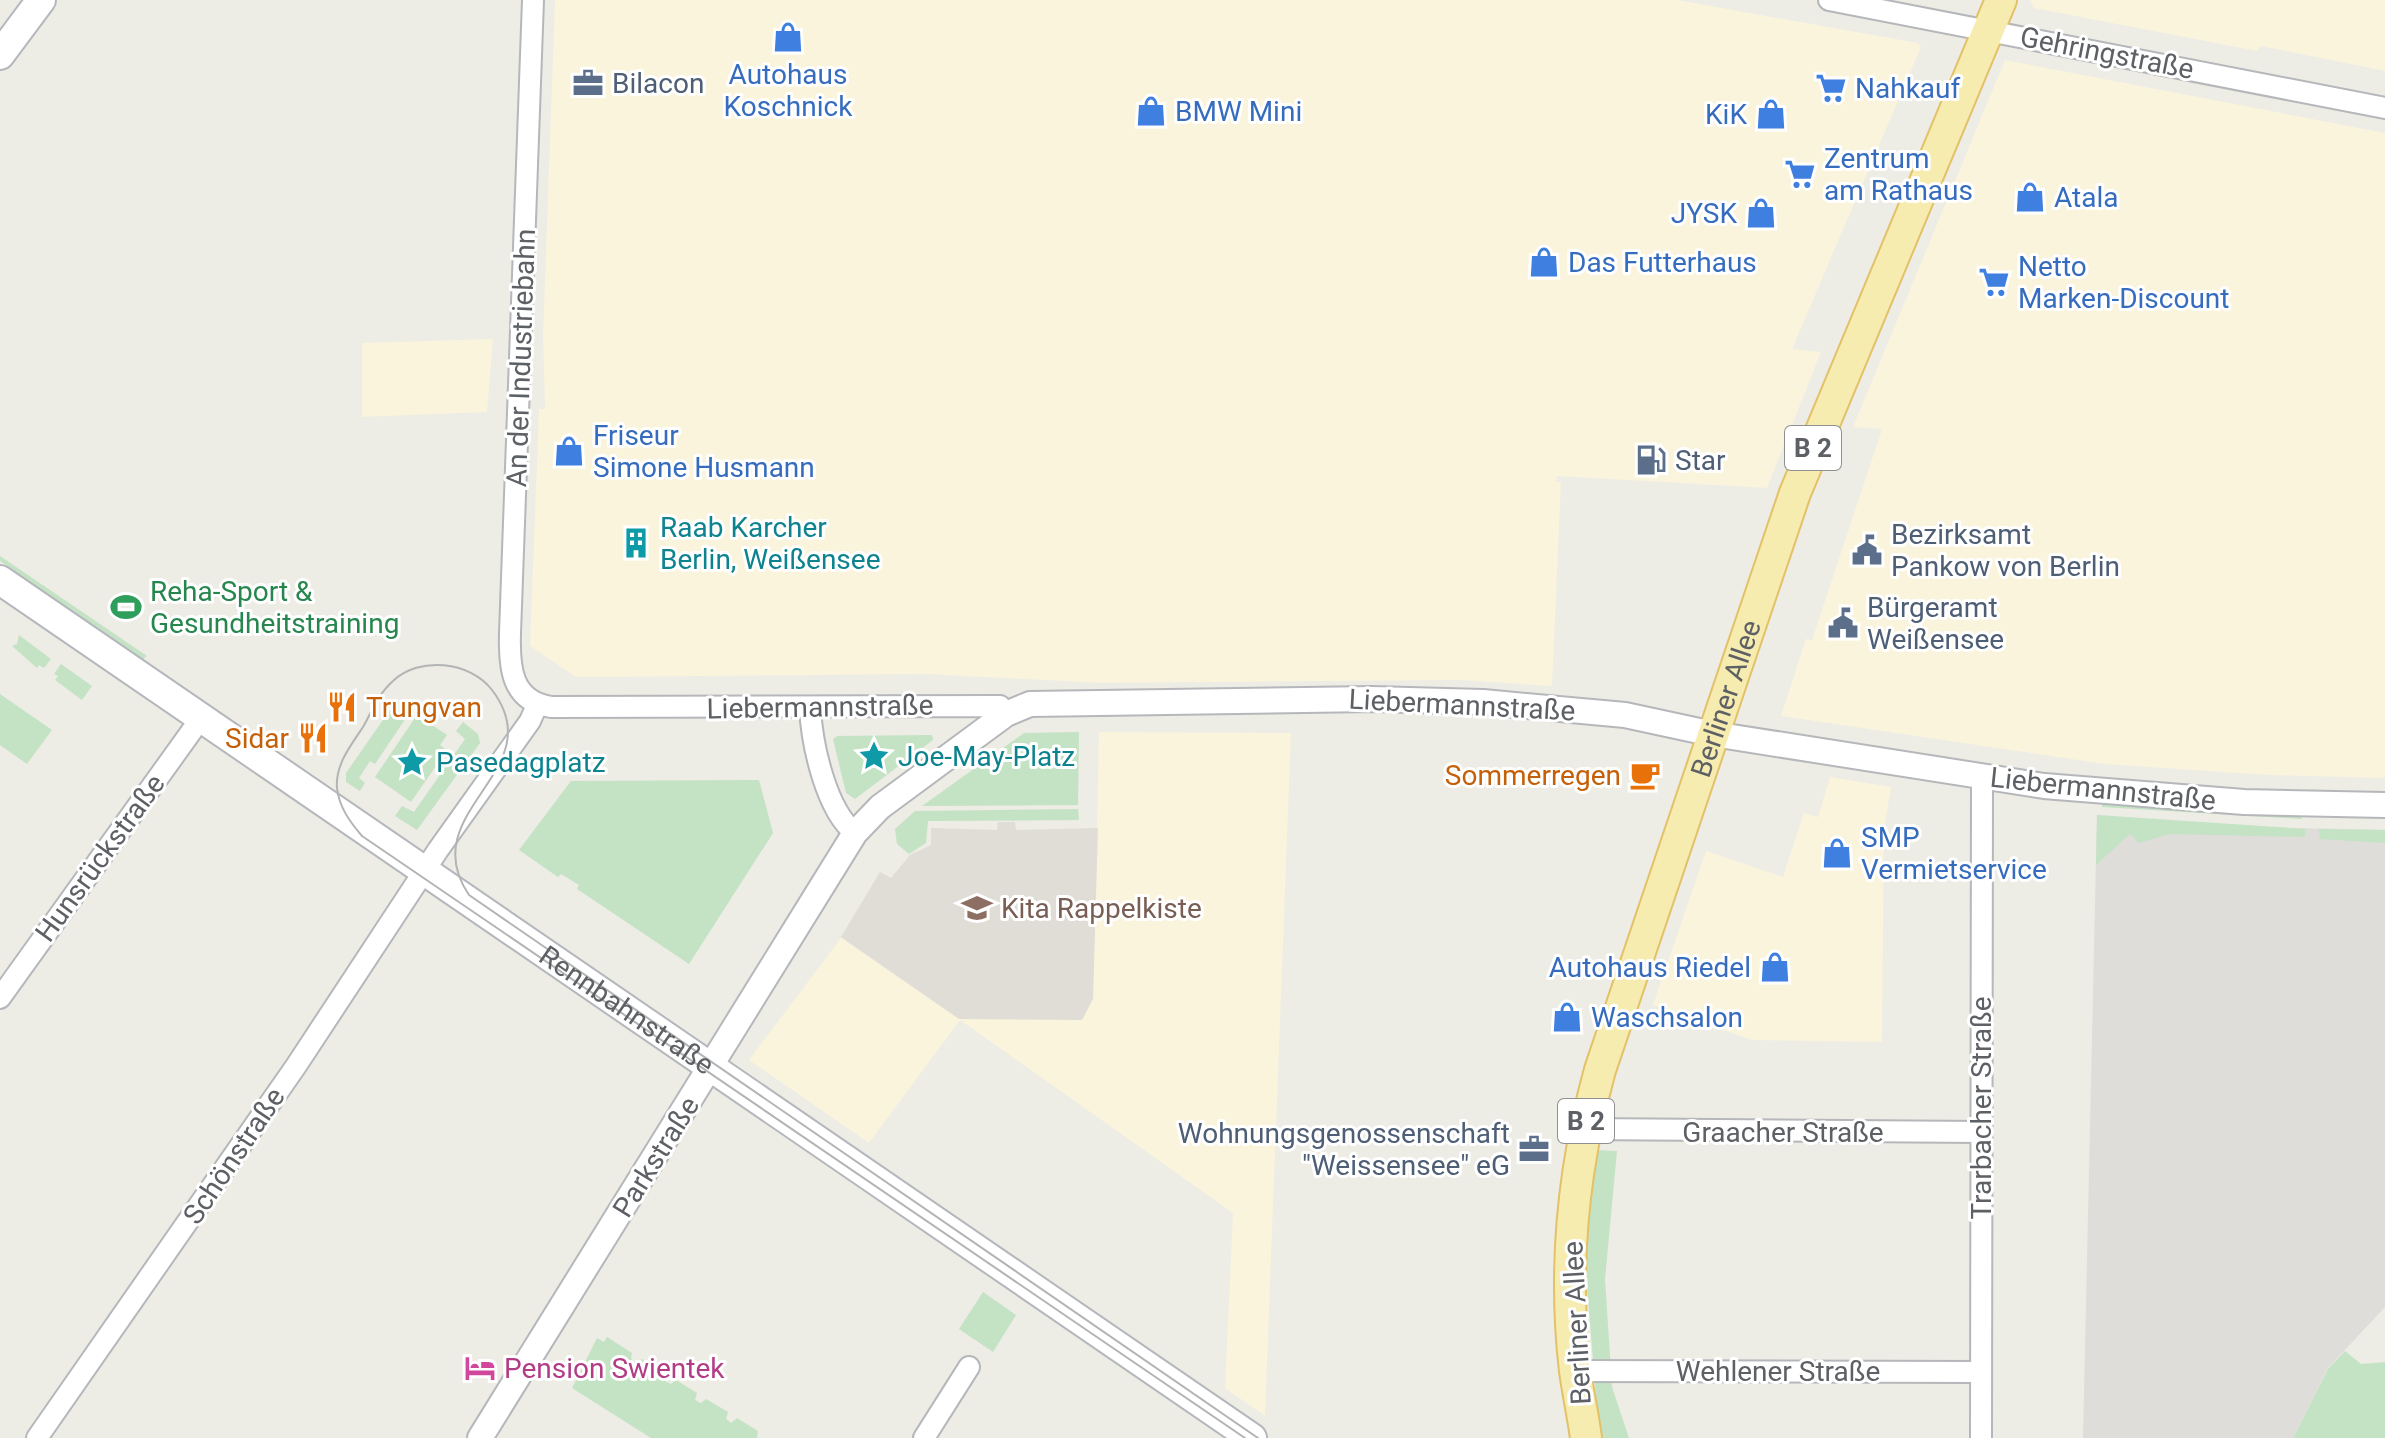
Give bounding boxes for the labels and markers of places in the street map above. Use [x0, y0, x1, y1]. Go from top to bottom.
shop icon: Autohaus Koschnick [771, 20, 805, 54]
place label: Autohaus Koschnick [724, 58, 853, 123]
office icon: Bilacon [571, 66, 605, 100]
place label: Bilacon [612, 67, 704, 100]
supermarket icon: Nahkauf [1814, 71, 1848, 105]
place label: Nahkauf [1855, 72, 1960, 105]
shop icon: BMW Mini [1134, 94, 1168, 128]
place label: BMW Mini [1175, 95, 1302, 128]
shop icon: KiK [1754, 97, 1788, 131]
place label: KiK [1705, 98, 1747, 131]
place label: Zentrum am Rathaus [1824, 142, 1973, 207]
supermarket icon: Zentrum am Rathaus [1783, 157, 1817, 191]
shop icon: Atala [2013, 180, 2047, 214]
place label: Atala [2054, 181, 2118, 214]
shop icon: JYSK [1744, 196, 1778, 230]
place label: JYSK [1671, 197, 1737, 230]
shop icon: Das Futterhaus [1527, 245, 1561, 279]
place label: Das Futterhaus [1568, 246, 1757, 279]
place label: Netto Marken-Discount [2018, 250, 2229, 315]
supermarket icon: Netto Marken-Discount [1977, 265, 2011, 299]
place label: Friseur Simone Husmann [593, 419, 815, 484]
shop icon: Friseur Simone Husmann [552, 434, 586, 468]
fuel station icon: Star [1634, 443, 1668, 477]
place label: Star [1675, 444, 1726, 477]
place label: Raab Karcher Berlin, Weißensee [660, 511, 881, 576]
place label: Bezirksamt Pankow von Berlin [1891, 518, 2120, 583]
building icon: Raab Karcher Berlin, Weißensee [619, 526, 653, 560]
public building icon: Bezirksamt Pankow von Berlin [1850, 533, 1884, 567]
place label: Reha-Sport & Gesundheitstraining [150, 575, 399, 640]
sports icon: Reha-Sport & Gesundheitstraining [109, 590, 143, 624]
place label: Bürgeramt Weißensee [1867, 591, 2004, 656]
public building icon: Bürgeramt Weißensee [1826, 606, 1860, 640]
restaurant icon: Trungvan [325, 690, 359, 724]
place label: Trungvan [366, 691, 482, 724]
restaurant icon: Sidar [296, 721, 330, 755]
place label: Sidar [225, 722, 290, 755]
place icon: Joe-May-Platz [857, 739, 891, 773]
place label: Joe-May-Platz [898, 740, 1075, 773]
place icon: Pasedagplatz [395, 745, 429, 779]
place label: Pasedagplatz [436, 746, 606, 779]
cafe icon: Sommerregen [1628, 758, 1662, 792]
place label: Sommerregen [1445, 759, 1621, 792]
place label: SMP Vermietservice [1861, 821, 2047, 886]
shop icon: SMP Vermietservice [1820, 836, 1854, 870]
school or university icon: Kita Rappelkiste [960, 891, 994, 925]
place label: Kita Rappelkiste [1001, 892, 1202, 925]
shop icon: Autohaus Riedel [1758, 950, 1792, 984]
place label: Autohaus Riedel [1549, 951, 1751, 984]
shop icon: Waschsalon [1550, 1000, 1584, 1034]
place label: Waschsalon [1591, 1001, 1743, 1034]
place label: Wohnungsgenossenschaft "Weissensee" eG [1178, 1117, 1510, 1182]
office icon: Wohnungsgenossenschaft "Weissensee" eG [1517, 1132, 1551, 1166]
hotel icon: Pension Swientek [463, 1351, 497, 1385]
place label: Pension Swientek [504, 1352, 725, 1385]

